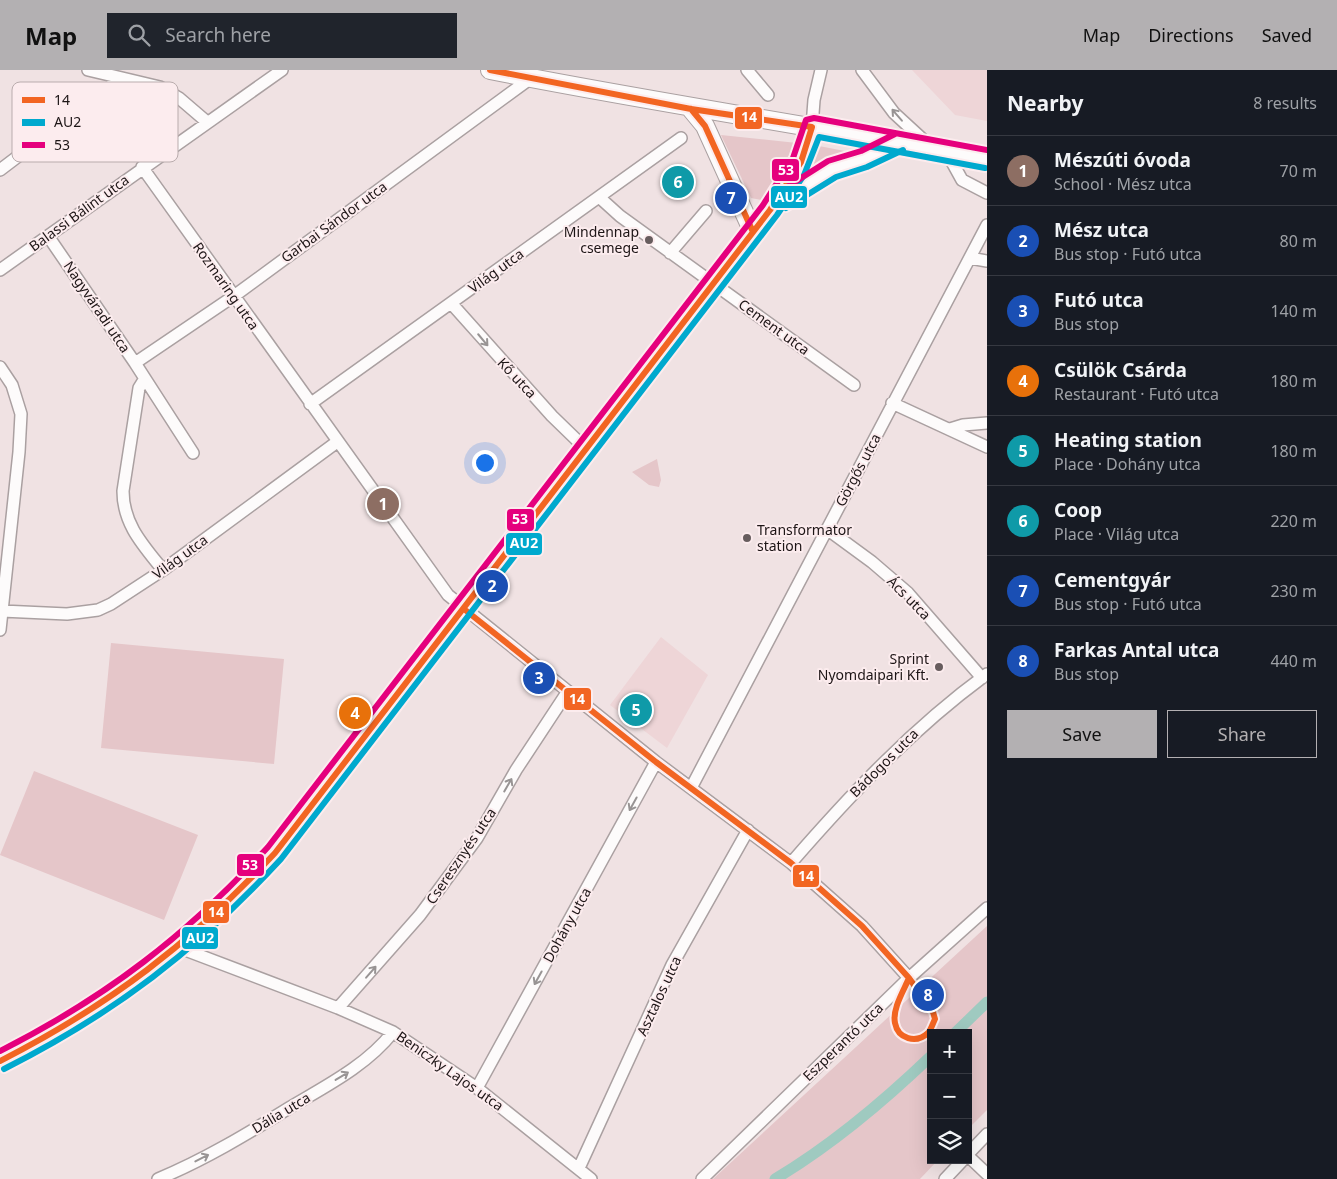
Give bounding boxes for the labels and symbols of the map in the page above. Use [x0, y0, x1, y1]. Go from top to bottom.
legend [12, 82, 178, 162]
text: 14 [54, 90, 70, 109]
line badge: 14 [734, 106, 763, 130]
text: 14 [741, 107, 757, 126]
one-way arrow [891, 108, 902, 121]
text: AU2 [54, 112, 81, 131]
text: 53 [54, 135, 70, 154]
line badge: 53 [771, 158, 800, 182]
text: 53 [778, 160, 794, 179]
pin: 6 [662, 163, 694, 201]
street label: Balassi Bálint utca [25, 170, 132, 255]
street label: Garbai Sándor utca [277, 177, 390, 266]
pin: 7 [715, 179, 747, 217]
line badge: AU2 [770, 185, 808, 209]
text: AU2 [775, 187, 803, 206]
place label: Mindennap csemege [564, 222, 639, 257]
marker: Mindennap csemege [643, 234, 655, 246]
street label: Rozmaring utca [189, 238, 264, 333]
street label: Világ utca [464, 244, 527, 297]
street label: Nagyváradi utca [60, 257, 135, 356]
street label: Cement utca [735, 294, 814, 359]
one-way arrow [477, 334, 488, 347]
street label: Kő utca [494, 353, 541, 402]
street label: Görgős utca [830, 430, 885, 510]
your location [472, 450, 498, 476]
pin: 1 [367, 485, 399, 523]
line badge: 53 [506, 508, 535, 532]
text: 53 [512, 509, 528, 528]
place label: Transformator station [757, 520, 852, 555]
street label: Világ utca [148, 530, 211, 583]
line badge: AU2 [505, 532, 543, 556]
marker: Transformator station [741, 532, 753, 544]
text: AU2 [510, 533, 538, 552]
pin: 2 [476, 567, 508, 605]
street label: Ács utca [883, 572, 935, 624]
place label: Sprint Nyomdaipari Kft. [818, 649, 929, 684]
pin: 3 [523, 659, 555, 697]
marker: Sprint Nyomdaipari Kft. [933, 661, 945, 673]
line badge: 14 [563, 687, 592, 711]
text: 14 [569, 689, 585, 708]
pin: 5 [620, 691, 652, 729]
pin: 4 [339, 694, 371, 732]
street label: Bádogos utca [845, 724, 922, 801]
one-way arrow [503, 777, 513, 792]
one-way arrow [628, 797, 638, 812]
street label: Cseresznyés utca [421, 804, 500, 908]
line badge: 53 [236, 853, 265, 877]
text: 53 [242, 855, 258, 874]
line badge: 14 [792, 864, 820, 888]
text: 14 [798, 866, 814, 885]
street label: Dohány utca [538, 884, 595, 966]
line badge: 14 [202, 900, 230, 924]
text: 14 [208, 902, 224, 921]
line badge: AU2 [181, 926, 219, 950]
text: AU2 [186, 928, 214, 947]
street label: Asztalos utca [632, 953, 685, 1039]
one-way arrow [365, 965, 377, 978]
one-way arrow [533, 970, 543, 985]
pin: 8 [912, 976, 944, 1014]
street label: Eszperantó utca [798, 998, 887, 1085]
street label: Beniczky Lajos utca [393, 1026, 508, 1115]
one-way arrow [335, 1071, 349, 1081]
street label: Dália utca [248, 1088, 314, 1137]
one-way arrow [194, 1153, 209, 1163]

